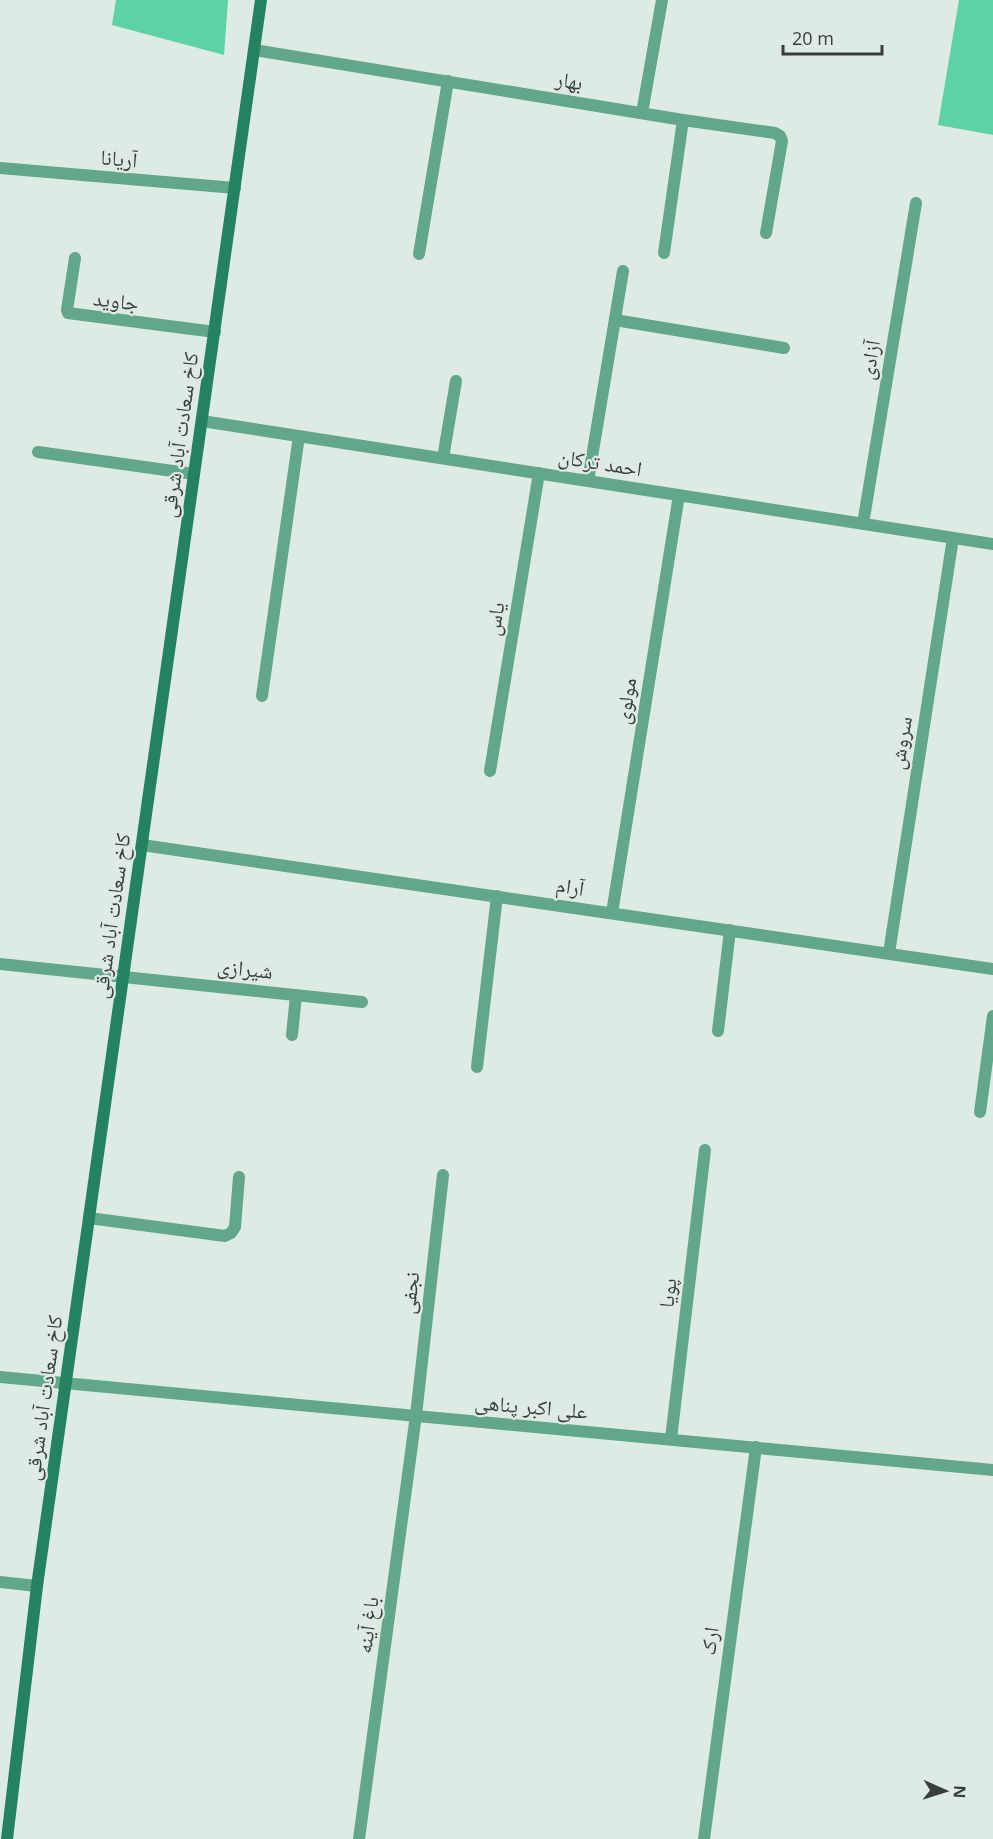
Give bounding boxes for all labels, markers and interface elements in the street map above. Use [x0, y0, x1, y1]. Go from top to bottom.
scale bar [783, 18, 882, 56]
text: 20 m [792, 26, 834, 50]
street label: بهار [553, 64, 585, 96]
street label: آریانا [100, 142, 139, 174]
street label: جاوید [92, 283, 140, 317]
street label: آزادی [852, 337, 886, 382]
street label: کاخ سعادت آباد شرقی [154, 350, 205, 519]
street label: احمد ترکان [556, 442, 644, 482]
street label: یاس [478, 600, 510, 638]
street label: مولوی [608, 676, 642, 726]
street label: سروش [882, 714, 918, 771]
street label: کاخ سعادت آباد شرقی [86, 831, 137, 1000]
street label: آرام [554, 870, 587, 903]
street label: شیرازی [216, 951, 274, 985]
street label: نجفی [393, 1270, 425, 1316]
street label: پویا [651, 1277, 683, 1309]
street label: کاخ سعادت آباد شرقی [18, 1313, 69, 1482]
street label: علی اکبر پناهی [473, 1387, 589, 1425]
street label: باغ آینه [349, 1595, 385, 1655]
street label: ارک [693, 1625, 725, 1657]
north arrow [915, 1761, 975, 1821]
text: N [949, 1785, 971, 1799]

